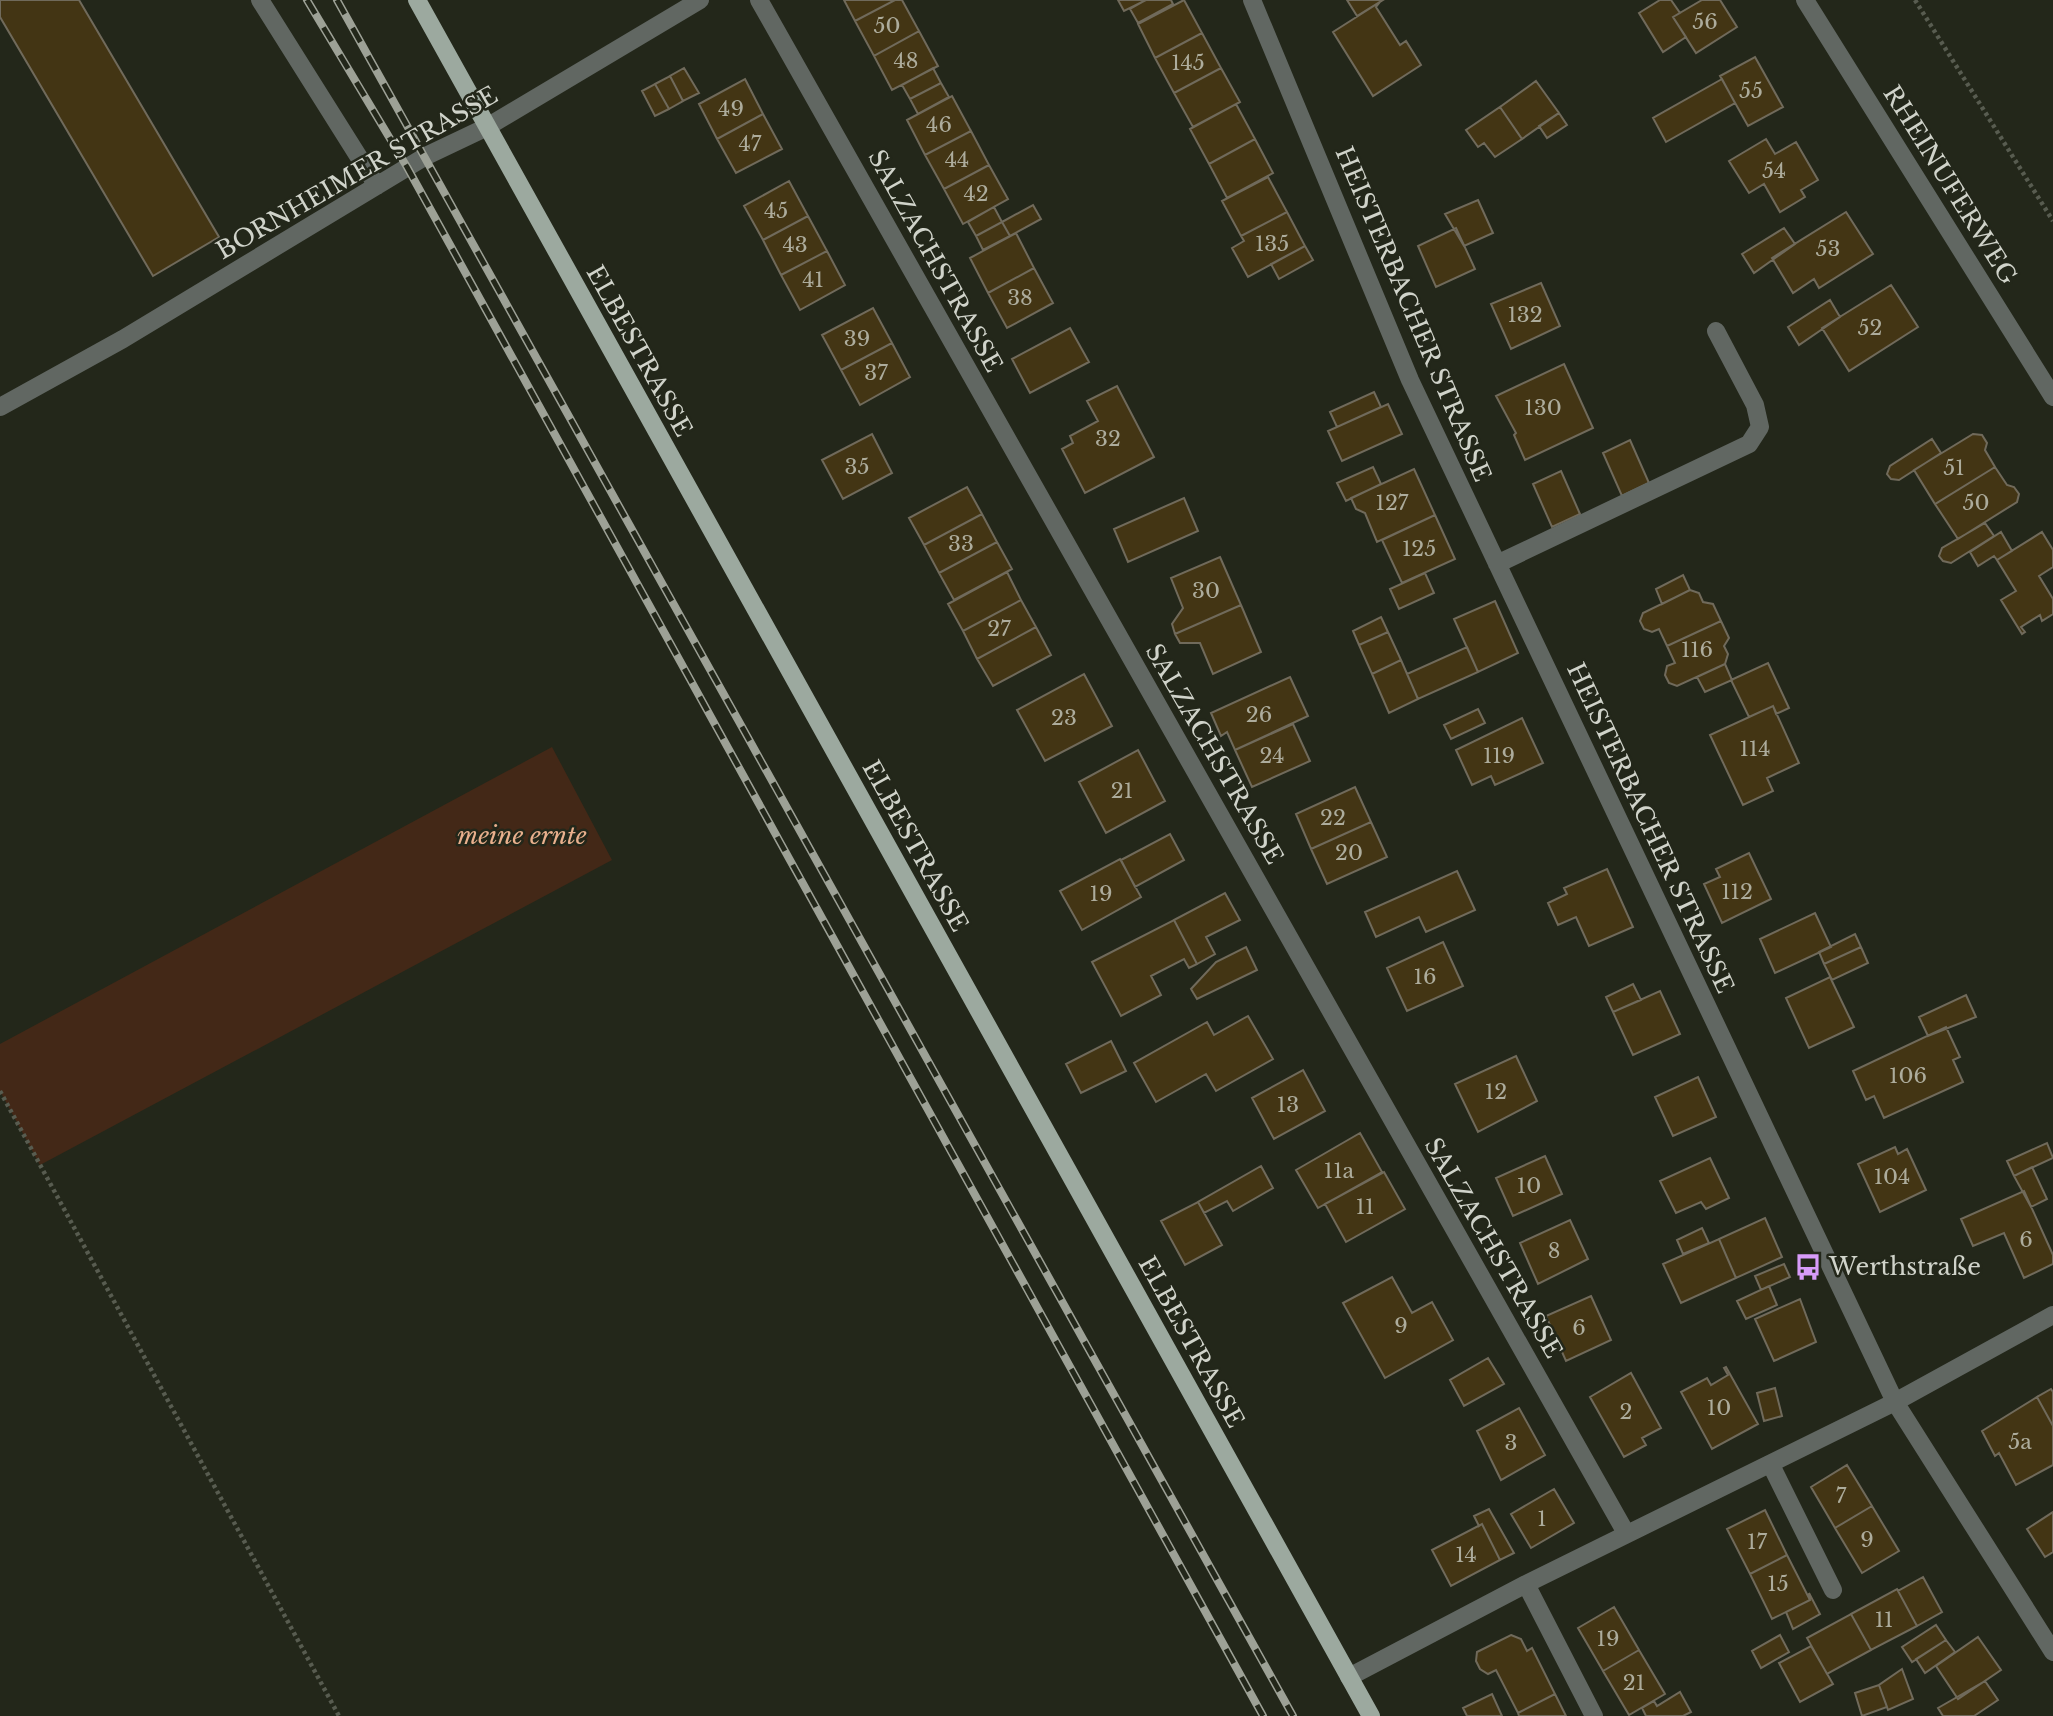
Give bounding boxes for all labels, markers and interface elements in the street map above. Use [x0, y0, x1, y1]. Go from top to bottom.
house number: 56 [1692, 9, 1718, 35]
house number: 50 [874, 13, 900, 39]
house number: 48 [893, 48, 919, 74]
house number: 145 [1171, 50, 1205, 76]
house number: 55 [1739, 78, 1763, 104]
street label: BORNHEIMER STRASSE [211, 80, 503, 265]
street label: RHEINUFERWEG [1878, 80, 2023, 289]
house number: 49 [718, 96, 744, 122]
house number: 46 [926, 112, 952, 138]
house number: 47 [739, 131, 762, 157]
street label: HEISTERBACHER STRASSE [1330, 142, 1497, 486]
street label: SALZACHSTRASSE [862, 145, 1009, 377]
house number: 44 [945, 147, 969, 173]
house number: 54 [1762, 158, 1786, 184]
house number: 42 [963, 181, 989, 207]
house number: 45 [764, 198, 788, 224]
house number: 135 [1255, 231, 1289, 257]
house number: 43 [782, 232, 808, 258]
house number: 53 [1816, 236, 1840, 262]
street label: ELBESTRASSE [580, 260, 698, 441]
house number: 41 [802, 267, 824, 293]
house number: 38 [1007, 285, 1033, 311]
house number: 132 [1507, 302, 1543, 328]
house number: 52 [1858, 315, 1882, 341]
house number: 39 [844, 326, 870, 352]
house number: 37 [864, 360, 888, 386]
house number: 130 [1524, 395, 1562, 421]
house number: 32 [1095, 426, 1121, 452]
house number: 35 [845, 454, 869, 480]
house number: 51 [1943, 455, 1965, 481]
house number: 127 [1376, 490, 1409, 516]
house number: 50 [1963, 490, 1989, 516]
house number: 33 [948, 531, 974, 557]
house number: 125 [1402, 536, 1436, 562]
house number: 30 [1192, 578, 1220, 604]
house number: 27 [987, 616, 1011, 642]
house number: 116 [1681, 637, 1713, 663]
street label: SALZACHSTRASSE [1140, 638, 1289, 869]
street label: HEISTERBACHER STRASSE [1561, 658, 1740, 997]
house number: 26 [1246, 702, 1272, 728]
house number: 23 [1051, 705, 1077, 731]
house number: 114 [1739, 736, 1771, 762]
house number: 24 [1259, 743, 1285, 769]
house number: 119 [1483, 743, 1515, 769]
street label: ELBESTRASSE [856, 755, 974, 936]
house number: 21 [1111, 778, 1133, 804]
house number: 22 [1320, 805, 1346, 831]
park label: meine ernte [457, 821, 587, 850]
house number: 20 [1335, 840, 1363, 866]
house number: 112 [1721, 879, 1753, 905]
house number: 19 [1090, 881, 1112, 907]
house number: 16 [1414, 964, 1436, 990]
house number: 106 [1889, 1063, 1927, 1089]
house number: 12 [1485, 1079, 1507, 1105]
house number: 13 [1277, 1092, 1299, 1118]
street label: SALZACHSTRASSE [1419, 1132, 1568, 1363]
house number: 11a [1324, 1158, 1355, 1184]
house number: 104 [1874, 1164, 1910, 1190]
house number: 10 [1517, 1173, 1541, 1199]
house number: 11 [1356, 1194, 1374, 1220]
house number: 6 [2019, 1227, 2033, 1253]
house number: 8 [1548, 1238, 1560, 1264]
street label: ELBESTRASSE [1132, 1251, 1250, 1432]
bus stop icon: Werthstraße [1793, 1252, 1823, 1282]
place label: Werthstraße [1828, 1252, 1981, 1281]
house number: 9 [1394, 1313, 1408, 1339]
house number: 6 [1572, 1315, 1586, 1341]
house number: 10 [1707, 1395, 1731, 1421]
house number: 2 [1620, 1399, 1632, 1425]
house number: 5a [2008, 1429, 2032, 1455]
house number: 3 [1505, 1430, 1517, 1456]
house number: 7 [1836, 1483, 1847, 1509]
house number: 1 [1537, 1506, 1547, 1532]
house number: 9 [1860, 1527, 1874, 1553]
house number: 17 [1747, 1529, 1767, 1555]
house number: 14 [1455, 1542, 1477, 1568]
house number: 15 [1767, 1571, 1789, 1597]
house number: 11 [1875, 1607, 1893, 1633]
house number: 19 [1597, 1626, 1619, 1652]
house number: 21 [1623, 1670, 1645, 1696]

